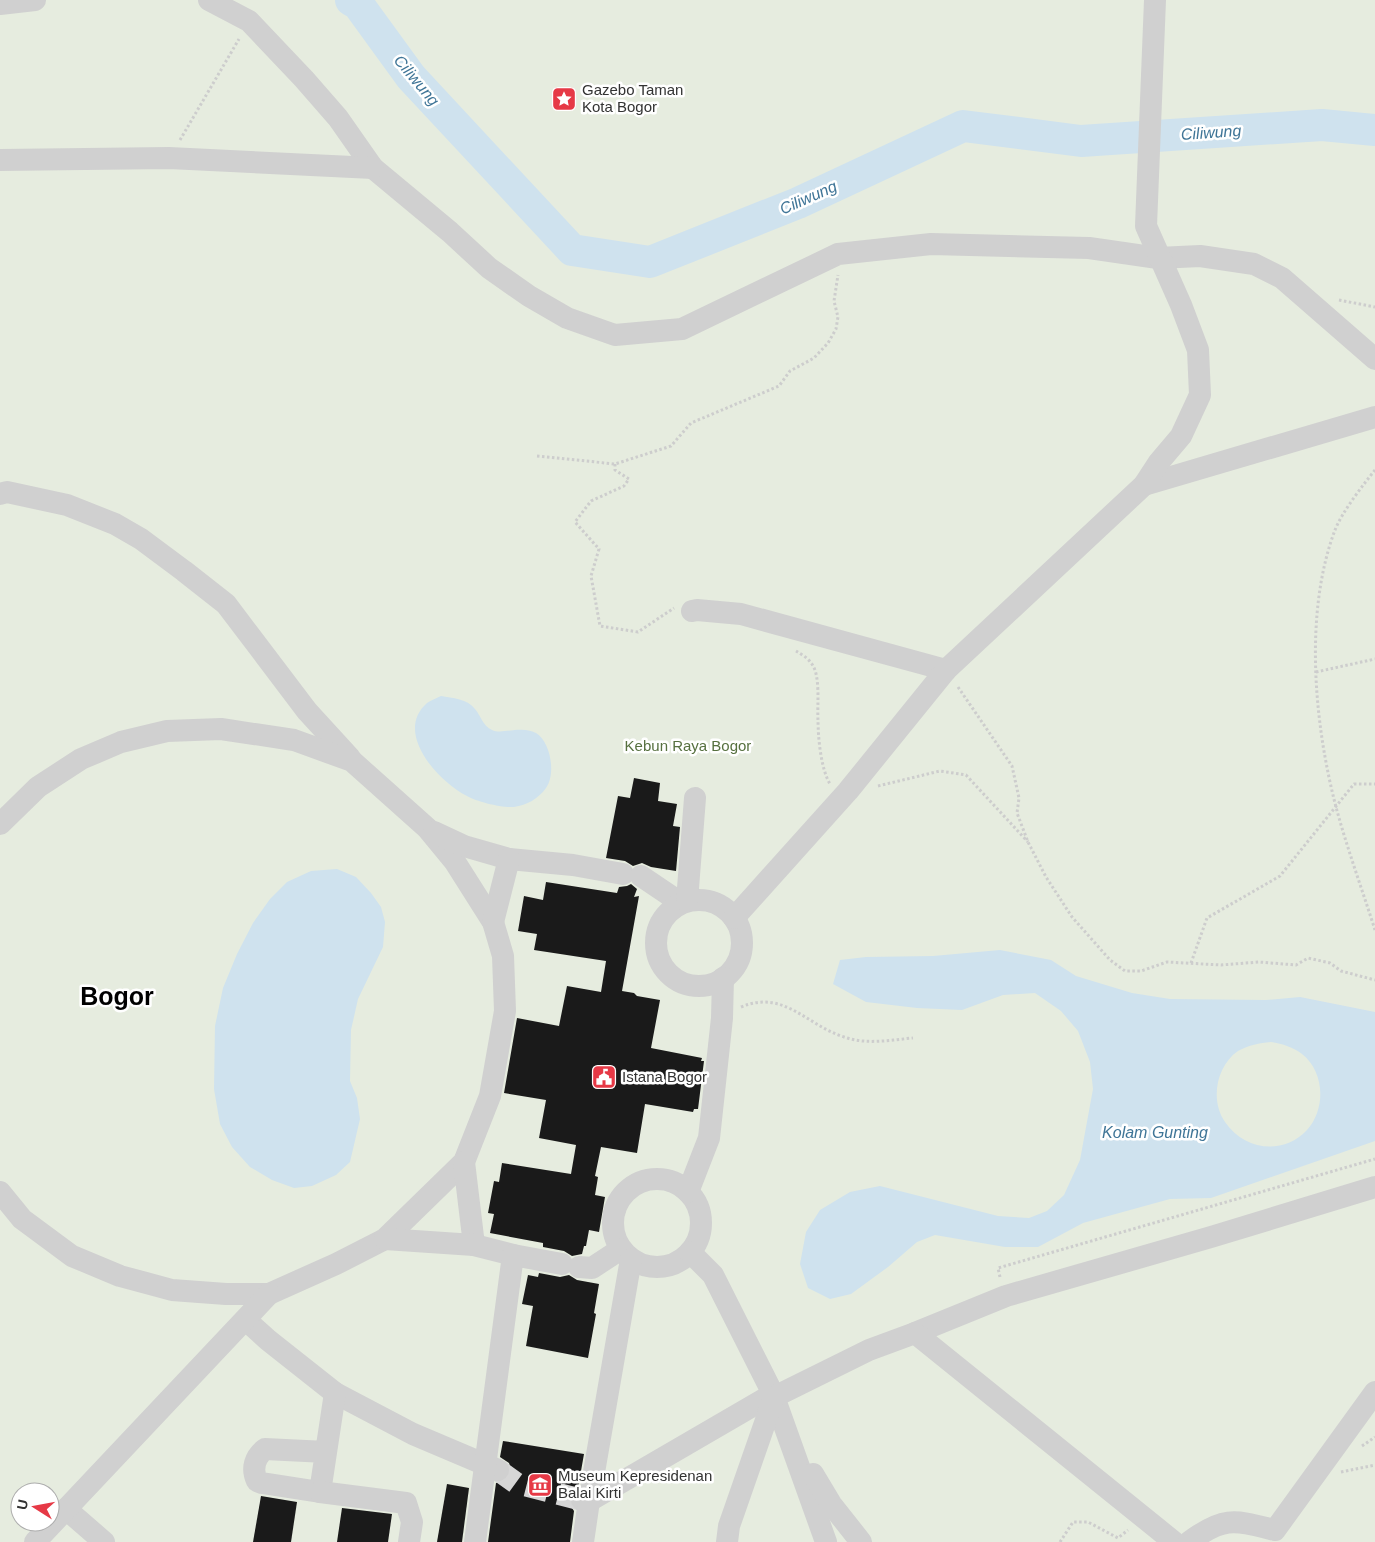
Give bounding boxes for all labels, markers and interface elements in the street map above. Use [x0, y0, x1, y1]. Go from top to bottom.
water label: Ciliwung [391, 52, 443, 109]
place label: Gazebo Taman Kota Bogor [582, 81, 683, 115]
place icon: Gazebo Taman Kota Bogor [551, 86, 577, 112]
water label: Ciliwung [1180, 122, 1242, 143]
water label: Ciliwung [777, 177, 839, 218]
park label: Kebun Raya Bogor [625, 737, 751, 754]
district label: Bogor [80, 982, 154, 1010]
public building icon: Istana Bogor [591, 1064, 617, 1090]
place label: Istana Bogor [622, 1068, 707, 1085]
water label: Kolam Gunting [1102, 1124, 1208, 1141]
place label: Museum Kepresidenan Balai Kirti [558, 1467, 712, 1501]
museum icon: Museum Kepresidenan Balai Kirti [527, 1472, 553, 1498]
north arrow [10, 1482, 60, 1532]
text: U [13, 1498, 31, 1511]

